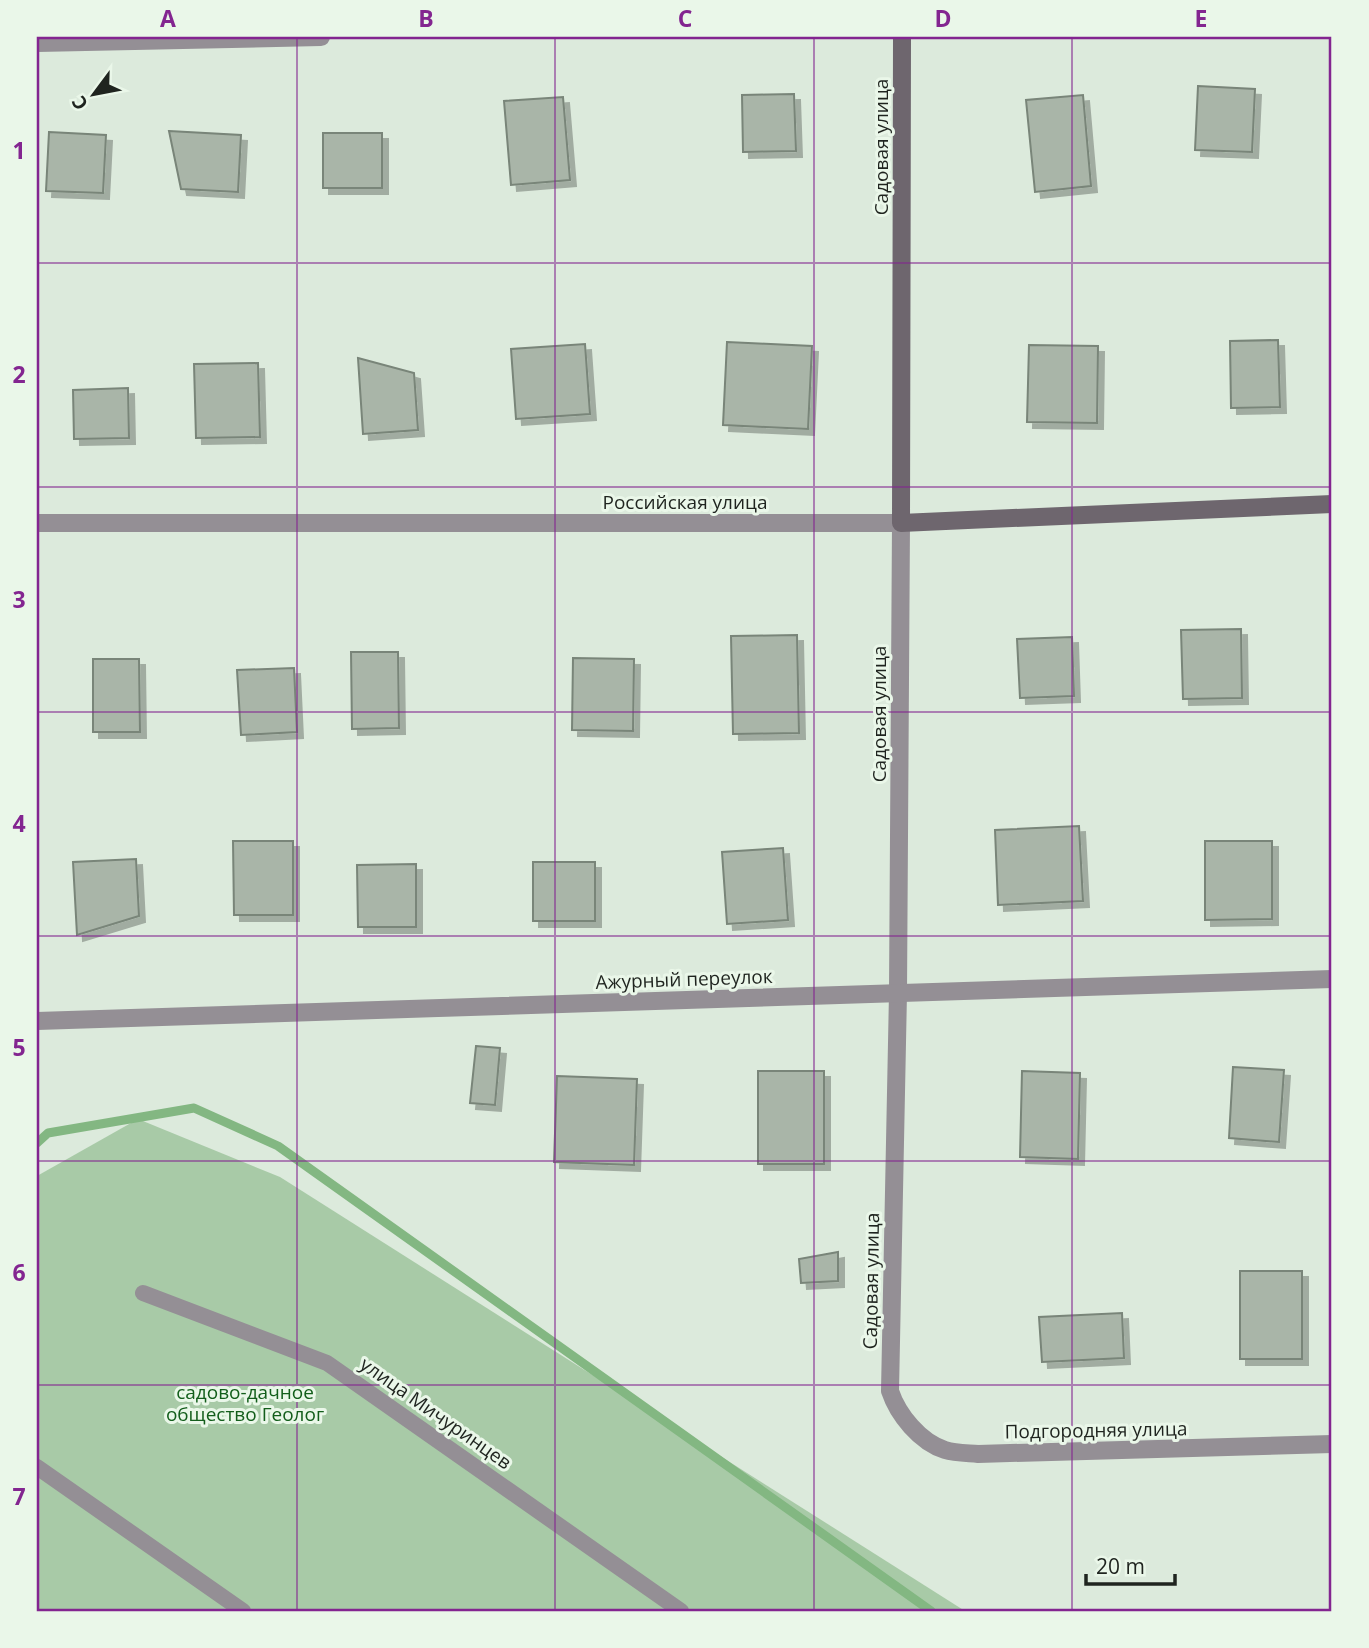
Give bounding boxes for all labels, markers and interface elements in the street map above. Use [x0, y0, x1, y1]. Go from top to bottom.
text: A [160, 2, 176, 34]
text: B [418, 2, 434, 34]
text: C [678, 2, 692, 34]
text: D [934, 2, 952, 34]
text: E [1195, 2, 1207, 34]
north arrow [60, 60, 130, 130]
street label: Садовая улица [868, 79, 894, 215]
text: С [65, 91, 94, 115]
text: 1 [12, 134, 26, 166]
text: 2 [12, 358, 26, 390]
street label: Российская улица [602, 489, 768, 515]
text: 3 [12, 583, 26, 615]
street label: Садовая улица [866, 646, 892, 782]
text: 4 [12, 807, 26, 839]
street label: Ажурный переулок [595, 963, 773, 995]
text: 5 [12, 1031, 26, 1063]
street label: Садовая улица [857, 1212, 885, 1350]
text: 6 [12, 1256, 26, 1288]
street label: улица Мичуринцев [355, 1351, 517, 1475]
park label: садово-дачное общество Геолог [166, 1379, 324, 1427]
street label: Подгородняя улица [1004, 1415, 1188, 1445]
text: 7 [12, 1480, 26, 1512]
scale bar [1086, 1543, 1175, 1587]
text: 20 m [1096, 1552, 1145, 1580]

